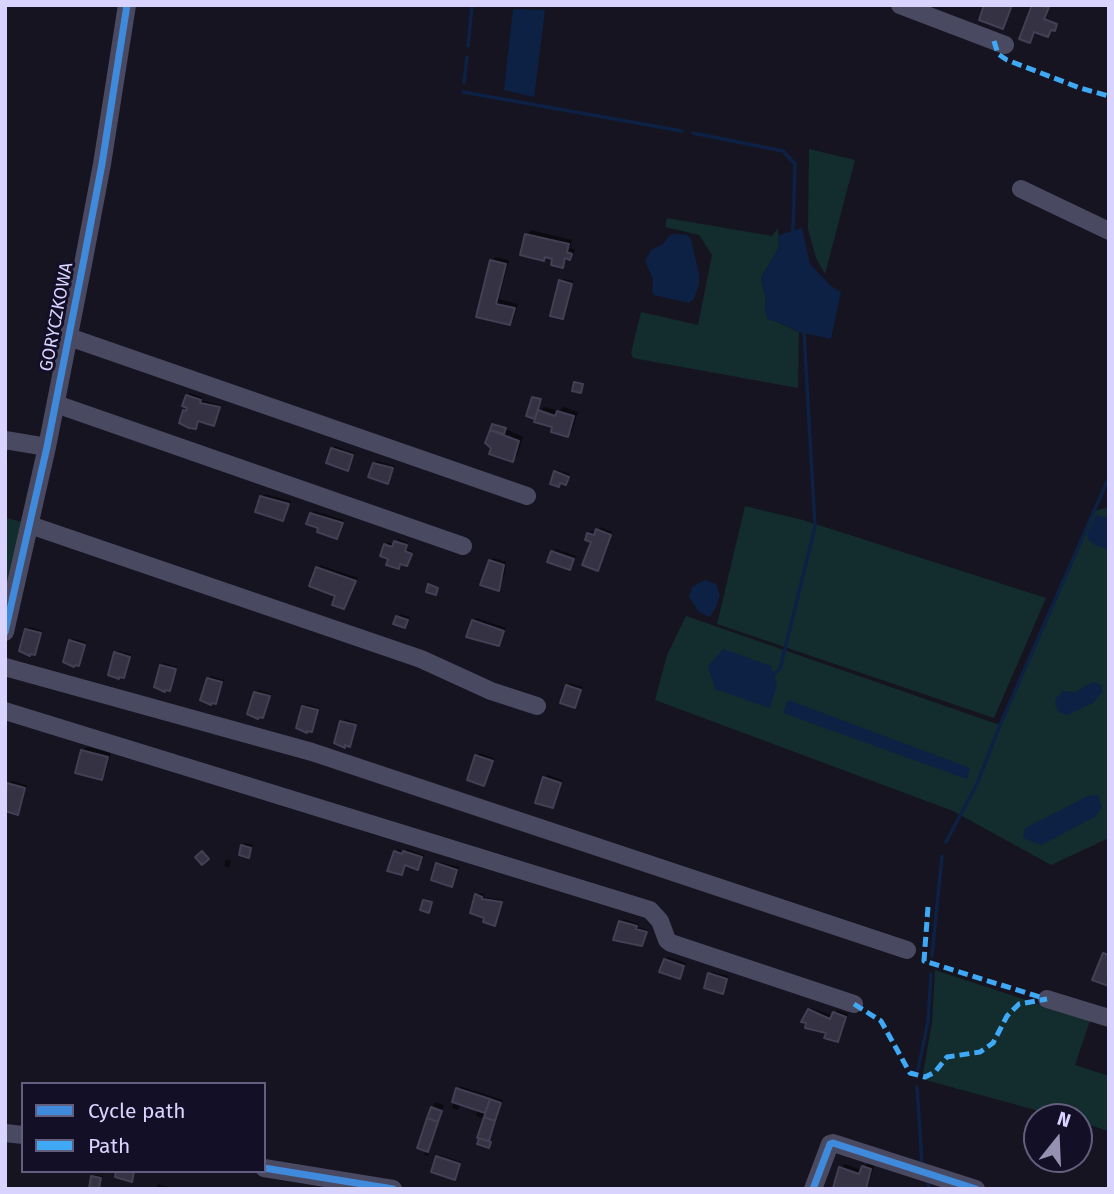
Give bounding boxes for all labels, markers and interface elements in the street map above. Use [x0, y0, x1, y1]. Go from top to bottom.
street label: GORYCZKOWA [36, 261, 78, 373]
legend [21, 1082, 266, 1173]
text: Cycle path [88, 1098, 186, 1124]
north arrow [1023, 1103, 1093, 1173]
text: N [1054, 1107, 1074, 1132]
text: Path [88, 1133, 130, 1159]

